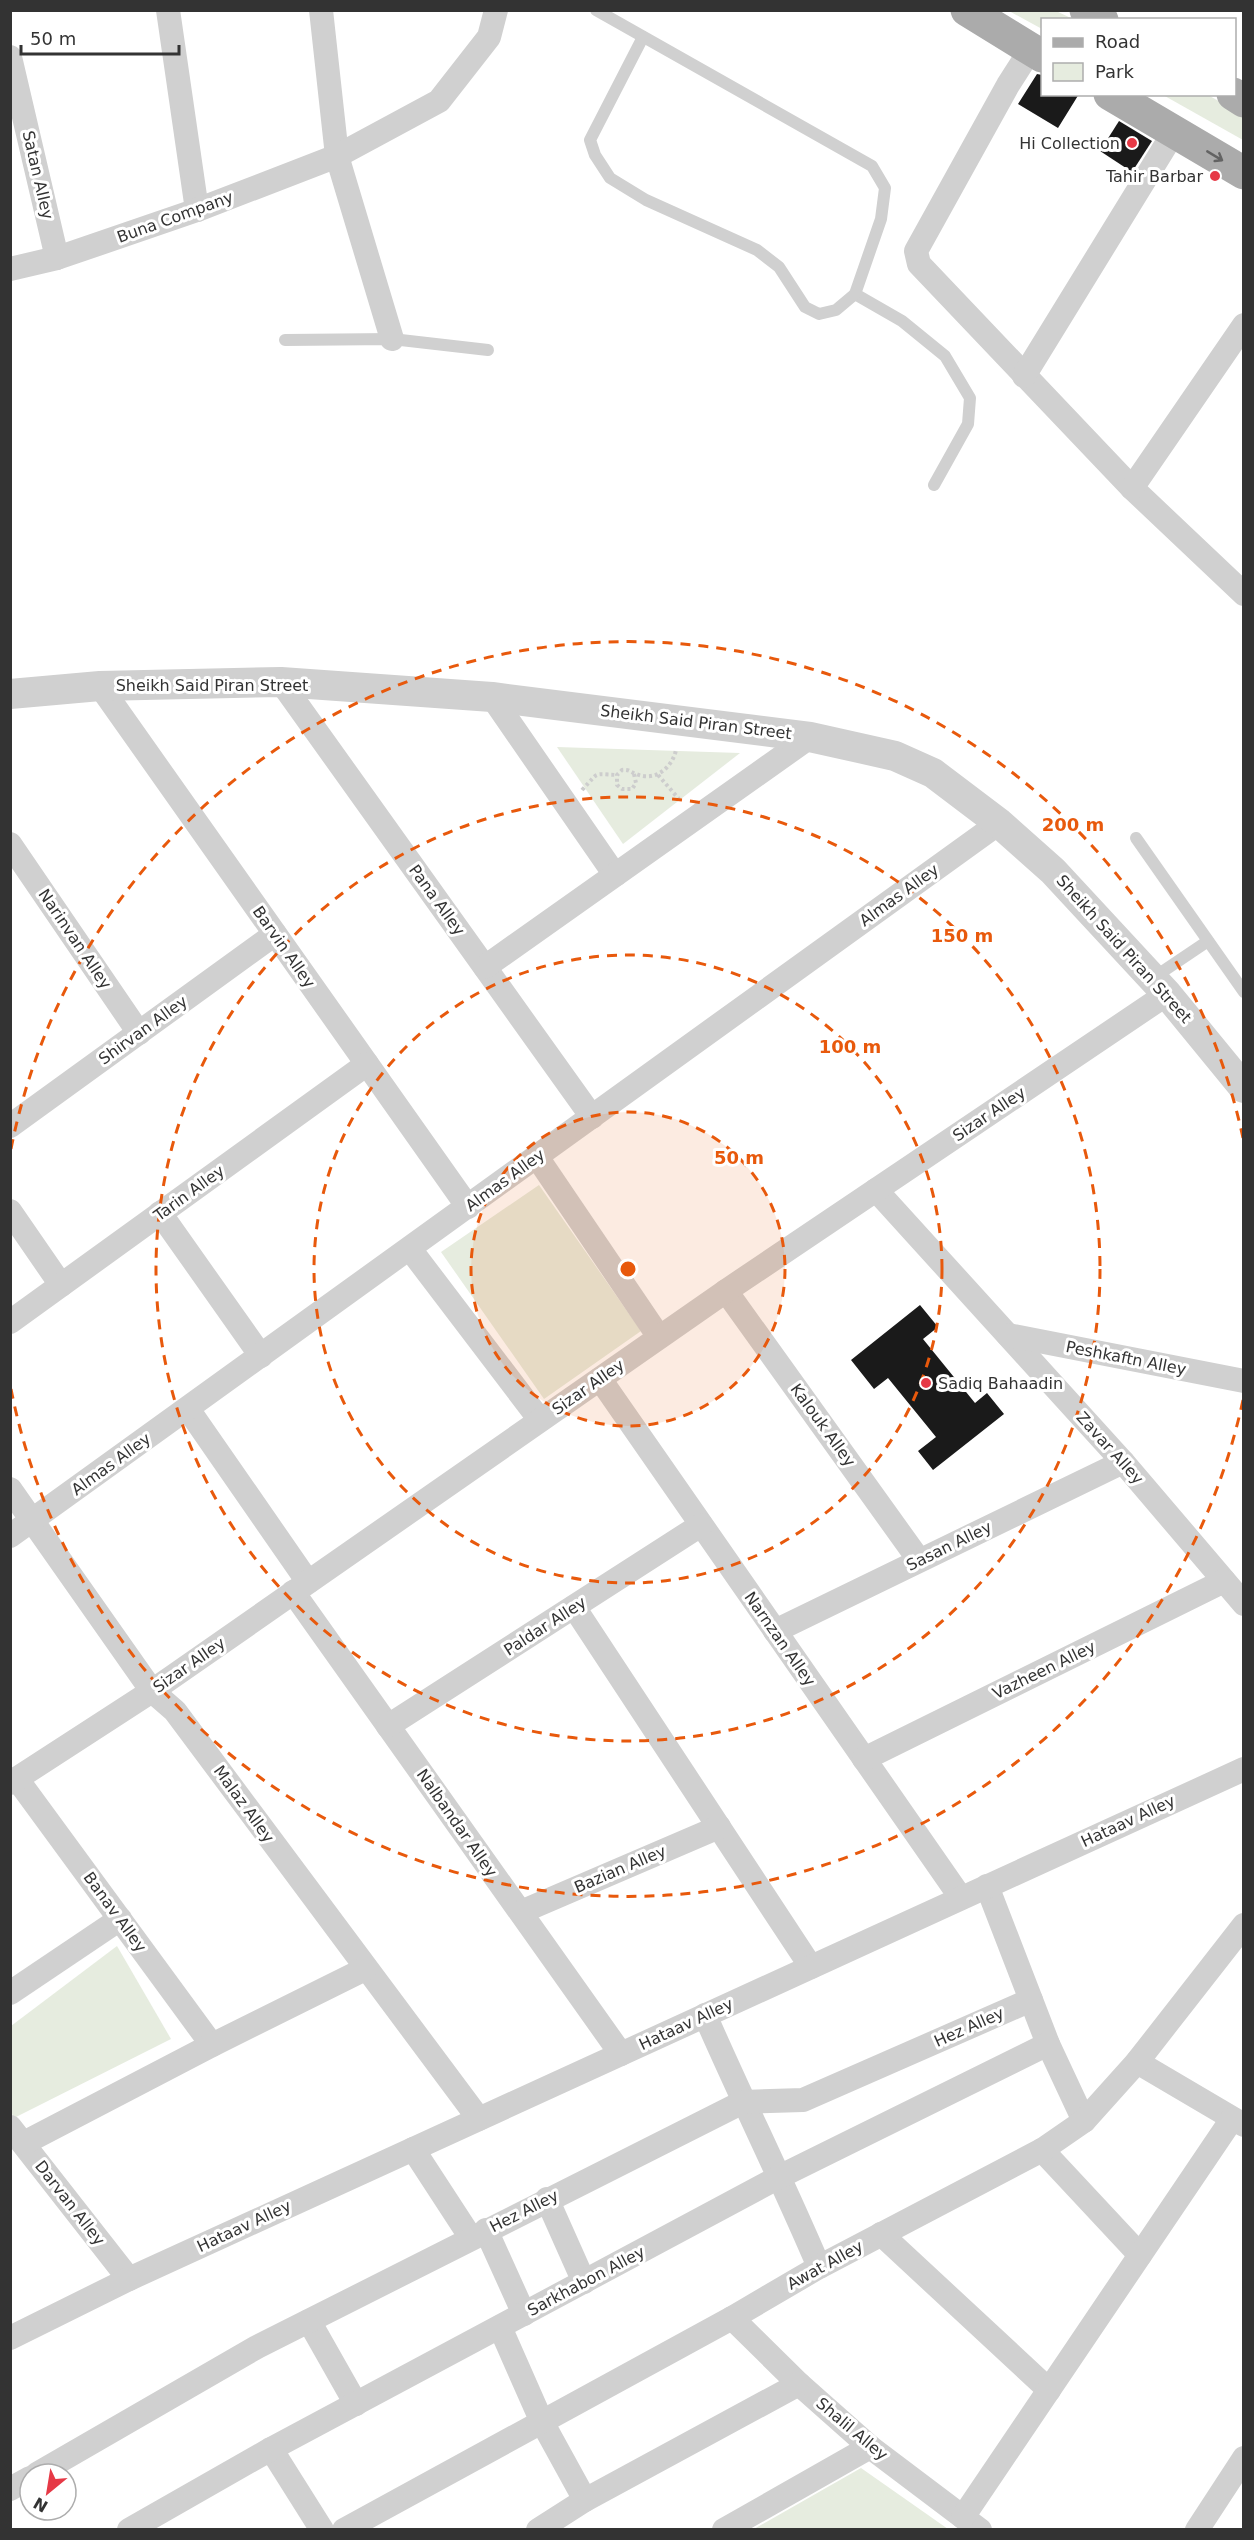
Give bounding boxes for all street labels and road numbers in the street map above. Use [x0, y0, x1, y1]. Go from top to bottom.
street label: Satan Alley [19, 129, 57, 221]
street label: Buna Company [114, 187, 236, 247]
street label: Sheikh Said Piran Street [116, 676, 308, 695]
street label: Sheikh Said Piran Street [599, 701, 793, 743]
street label: Almas Alley [856, 860, 942, 930]
street label: Pana Alley [405, 861, 469, 939]
street label: Sheikh Said Piran Street [1052, 871, 1196, 1027]
street label: Narinvan Alley [35, 885, 115, 993]
street label: Barvin Alley [249, 902, 319, 992]
street label: Shirvan Alley [95, 991, 191, 1069]
street label: Sizar Alley [949, 1083, 1029, 1145]
street label: Almas Alley [462, 1145, 548, 1215]
street label: Tarin Alley [149, 1161, 228, 1225]
street label: Peshkaftn Alley [1064, 1337, 1188, 1379]
street label: Sizar Alley [548, 1355, 628, 1419]
street label: Kalouk Alley [787, 1380, 859, 1470]
street label: Zavar Alley [1073, 1408, 1147, 1488]
street label: Almas Alley [68, 1429, 154, 1499]
street label: Sasan Alley [903, 1517, 995, 1575]
street label: Narnzan Alley [740, 1588, 820, 1690]
street label: Paldar Alley [500, 1592, 590, 1660]
street label: Sizar Alley [149, 1633, 229, 1697]
street label: Vazheen Alley [989, 1637, 1099, 1703]
street label: Malaz Alley [210, 1762, 278, 1846]
street label: Nalbandar Alley [413, 1765, 501, 1881]
street label: Hataav Alley [1078, 1791, 1178, 1851]
street label: Bazian Alley [571, 1841, 669, 1897]
street label: Banav Alley [80, 1868, 150, 1956]
street label: Hataav Alley [636, 1994, 736, 2054]
street label: Hez Alley [931, 2003, 1007, 2051]
street label: Darvan Alley [31, 2157, 109, 2249]
street label: Hez Alley [486, 2186, 562, 2236]
street label: Hataav Alley [194, 2196, 294, 2256]
street label: Awat Alley [784, 2236, 866, 2294]
street label: Sarkhabon Alley [524, 2242, 648, 2320]
street label: Shalil Alley [812, 2394, 892, 2464]

